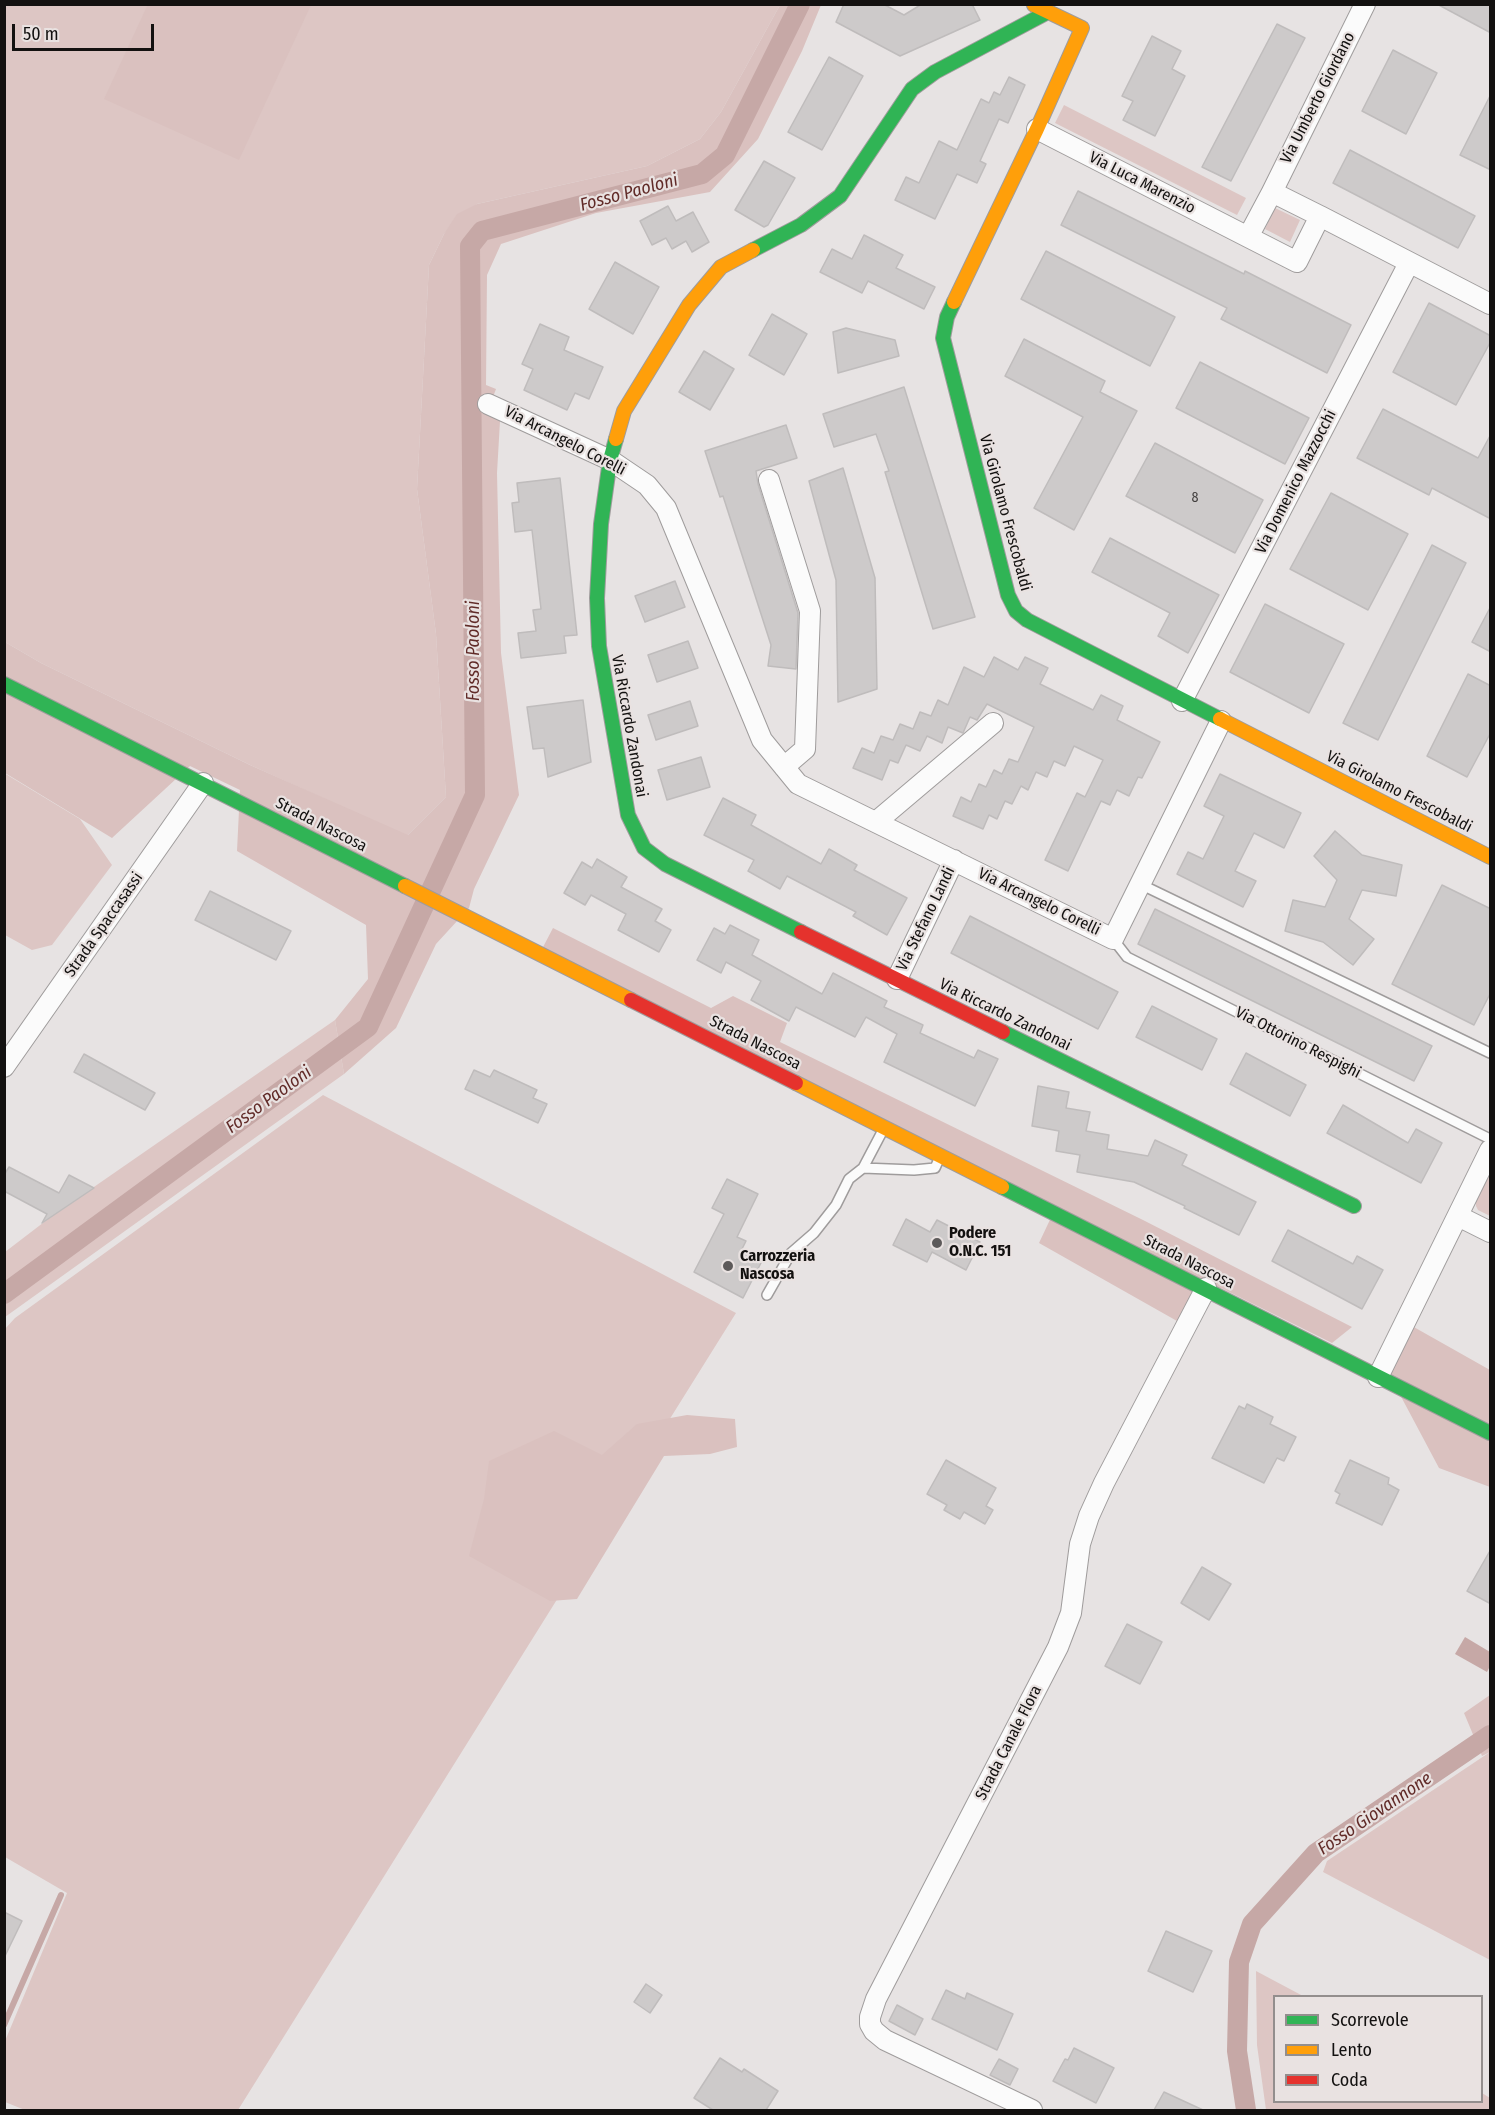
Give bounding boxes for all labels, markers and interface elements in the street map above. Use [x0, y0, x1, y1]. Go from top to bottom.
scale bar [15, 12, 158, 50]
text: 50 m [23, 23, 59, 45]
street label: Via Umberto Giordano [1277, 29, 1359, 167]
street label: Via Luca Marenzio [1086, 148, 1198, 218]
water label: Fosso Paoloni [578, 170, 680, 216]
street label: Via Arcangelo Corelli [501, 402, 629, 480]
street label: Via Domenico Mazzocchi [1251, 407, 1341, 557]
street label: Via Girolamo Frescobaldi [975, 433, 1035, 593]
house number: 8 [1192, 490, 1198, 506]
water label: Fosso Paoloni [463, 601, 485, 701]
street label: Via Riccardo Zandonai [607, 653, 651, 799]
street label: Via Girolamo Frescobaldi [1323, 747, 1475, 837]
street label: Strada Nascosa [272, 794, 370, 856]
street label: Via Stefano Landi [893, 864, 959, 974]
street label: Via Arcangelo Corelli [975, 864, 1103, 940]
street label: Strada Spaccasassi [61, 869, 147, 981]
street label: Via Riccardo Zandonai [936, 975, 1074, 1055]
street label: Via Ottorino Respighi [1232, 1003, 1364, 1083]
street label: Strada Nascosa [706, 1012, 804, 1074]
water label: Fosso Paoloni [222, 1062, 316, 1138]
place label: Podere O.N.C. 151 [949, 1224, 1011, 1262]
street label: Strada Nascosa [1140, 1231, 1238, 1293]
marker: Podere O.N.C. 151 [930, 1236, 944, 1250]
place label: Carrozzeria Nascosa [740, 1247, 815, 1285]
marker: Carrozzeria Nascosa [721, 1259, 735, 1273]
street label: Strada Canale Flora [972, 1682, 1046, 1804]
water label: Fosso Giovannone [1314, 1768, 1436, 1860]
legend [1273, 1995, 1483, 2103]
text: Scorrevole [1331, 2009, 1409, 2031]
text: Lento [1331, 2039, 1372, 2061]
text: Coda [1331, 2069, 1368, 2091]

